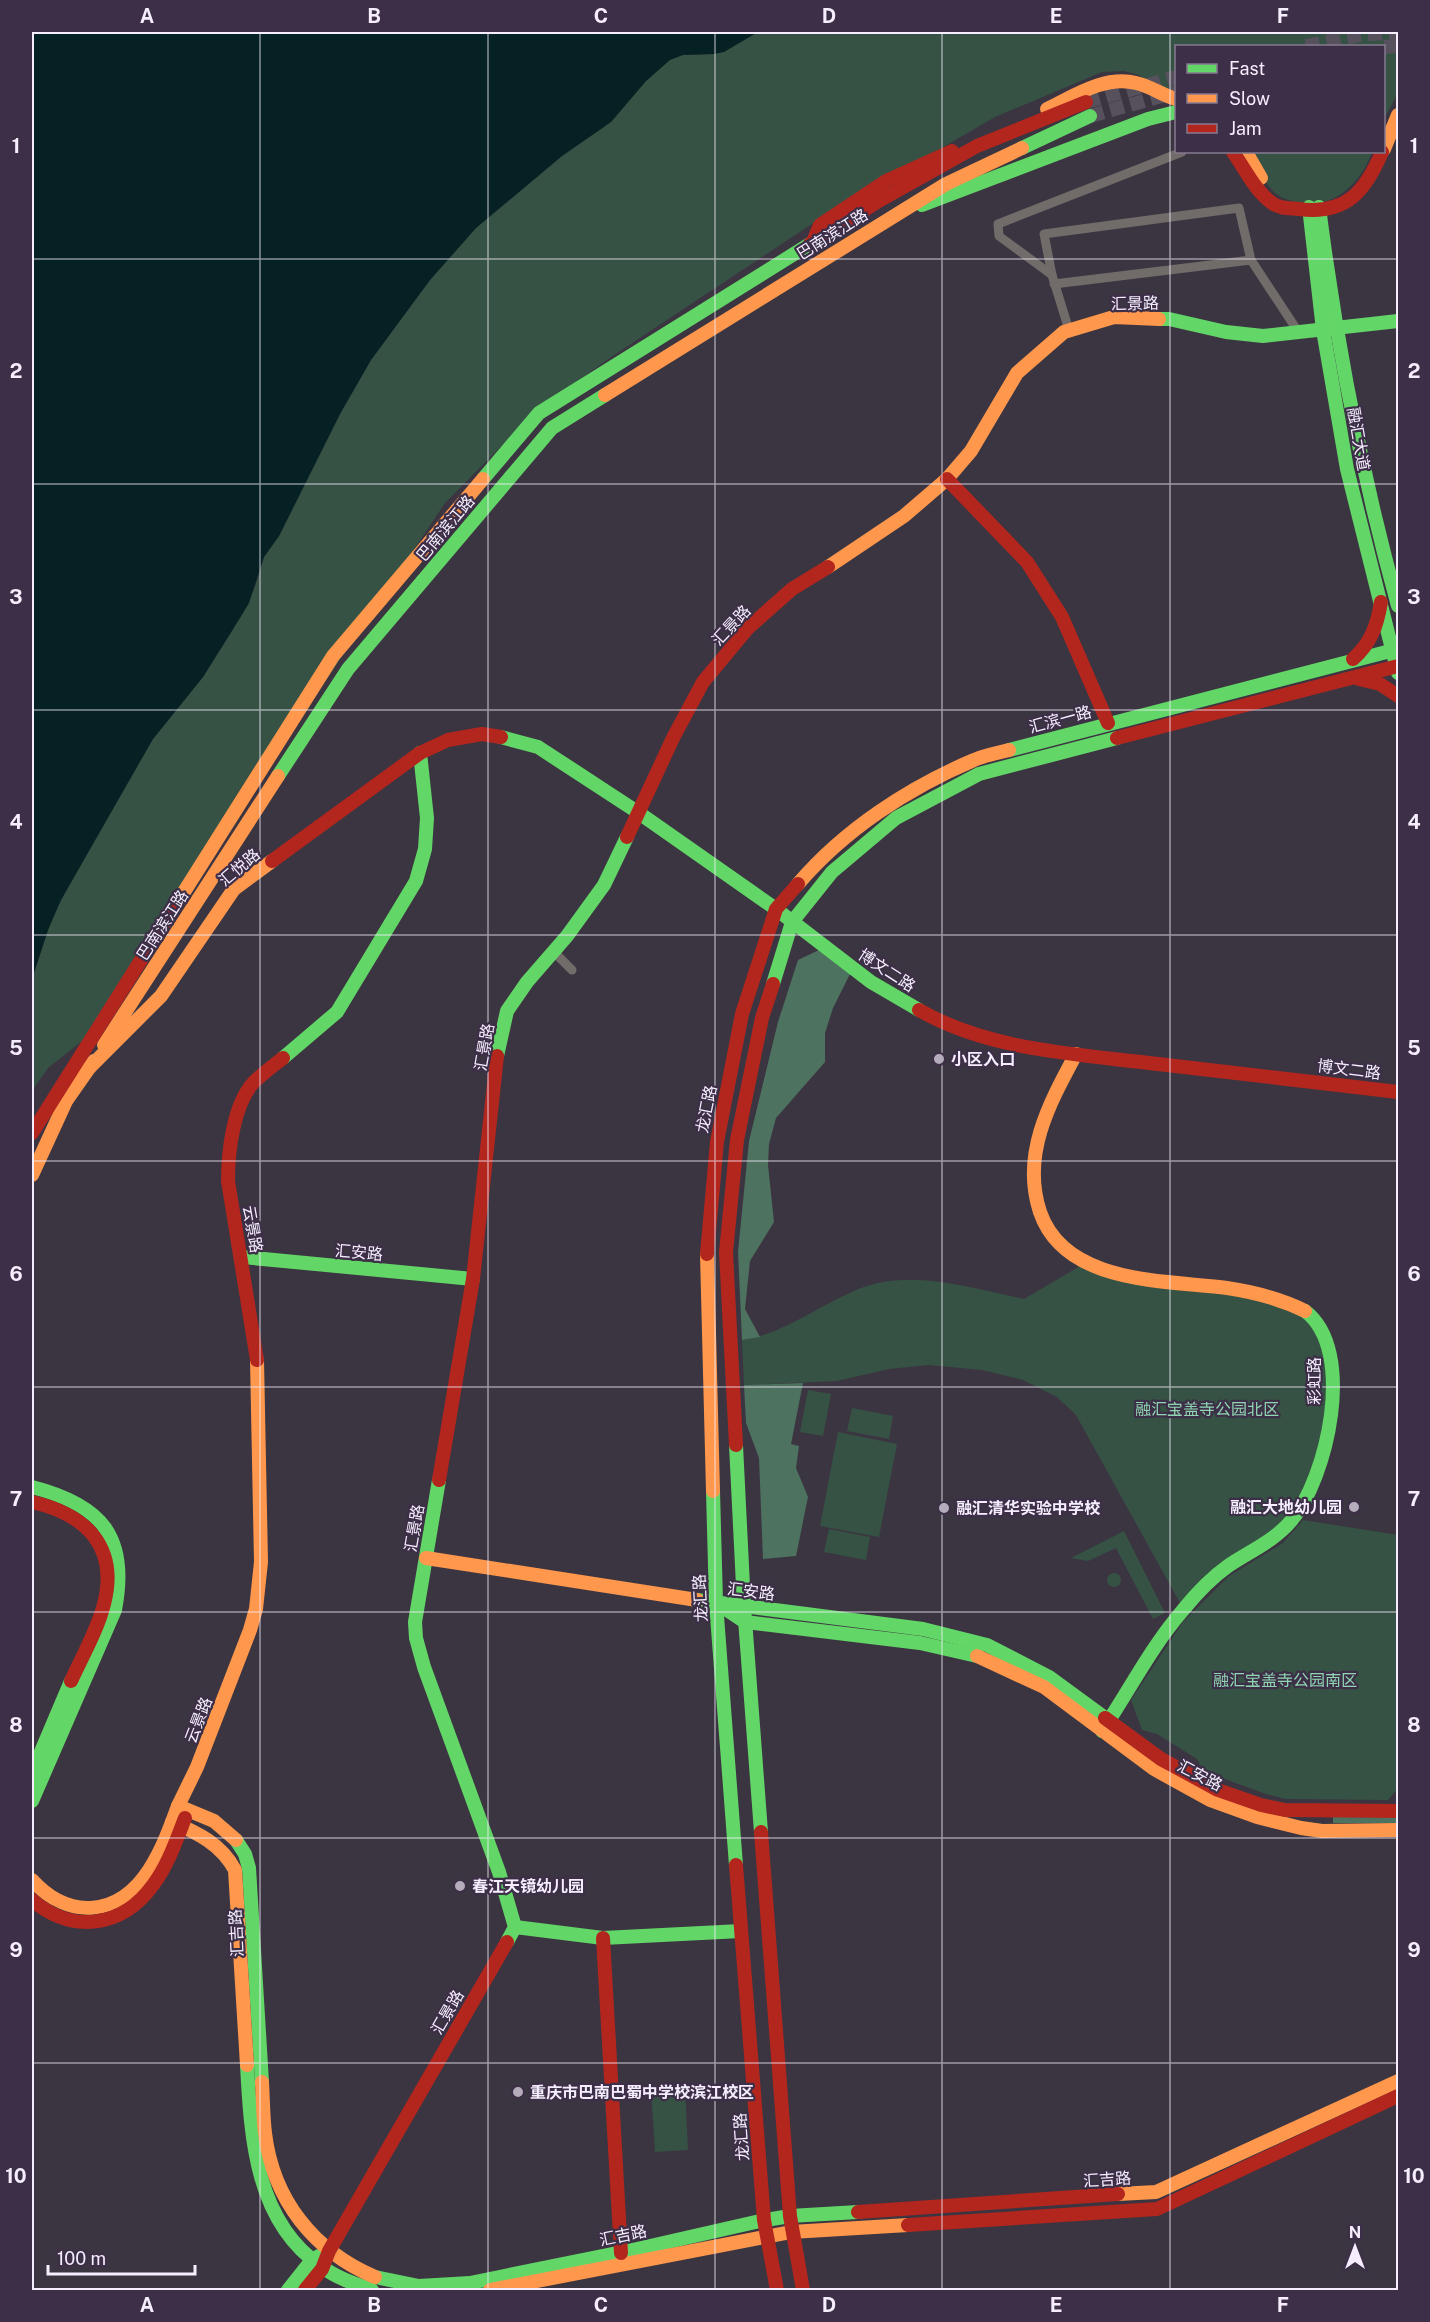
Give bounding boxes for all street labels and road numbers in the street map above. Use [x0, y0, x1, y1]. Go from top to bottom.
street label: 巴南滨江路 [793, 205, 871, 264]
street label: 汇景路 [1111, 294, 1159, 313]
street label: 融汇大道 [1344, 406, 1373, 472]
street label: 巴南滨江路 [412, 492, 478, 565]
street label: 汇景路 [708, 601, 755, 649]
street label: 汇滨一路 [1027, 702, 1094, 737]
street label: 汇悦路 [215, 845, 264, 890]
street label: 巴南滨江路 [133, 887, 192, 964]
street label: 博文二路 [855, 945, 919, 996]
street label: 汇景路 [471, 1022, 498, 1072]
street label: 博文二路 [1316, 1056, 1382, 1083]
street label: 龙汇路 [693, 1084, 720, 1134]
street label: 云景路 [239, 1204, 266, 1254]
street label: 汇安路 [334, 1241, 384, 1264]
street label: 彩虹路 [1305, 1357, 1324, 1405]
street label: 汇景路 [401, 1503, 428, 1553]
street label: 龙汇路 [690, 1574, 711, 1622]
street label: 汇安路 [726, 1579, 776, 1604]
street label: 云景路 [181, 1694, 216, 1746]
street label: 汇安路 [1174, 1756, 1225, 1795]
street label: 汇吉路 [226, 1909, 247, 1957]
street label: 汇景路 [427, 1987, 468, 2038]
street label: 龙汇路 [730, 2112, 753, 2162]
street label: 汇吉路 [1082, 2168, 1132, 2191]
street label: 汇吉路 [598, 2221, 649, 2250]

